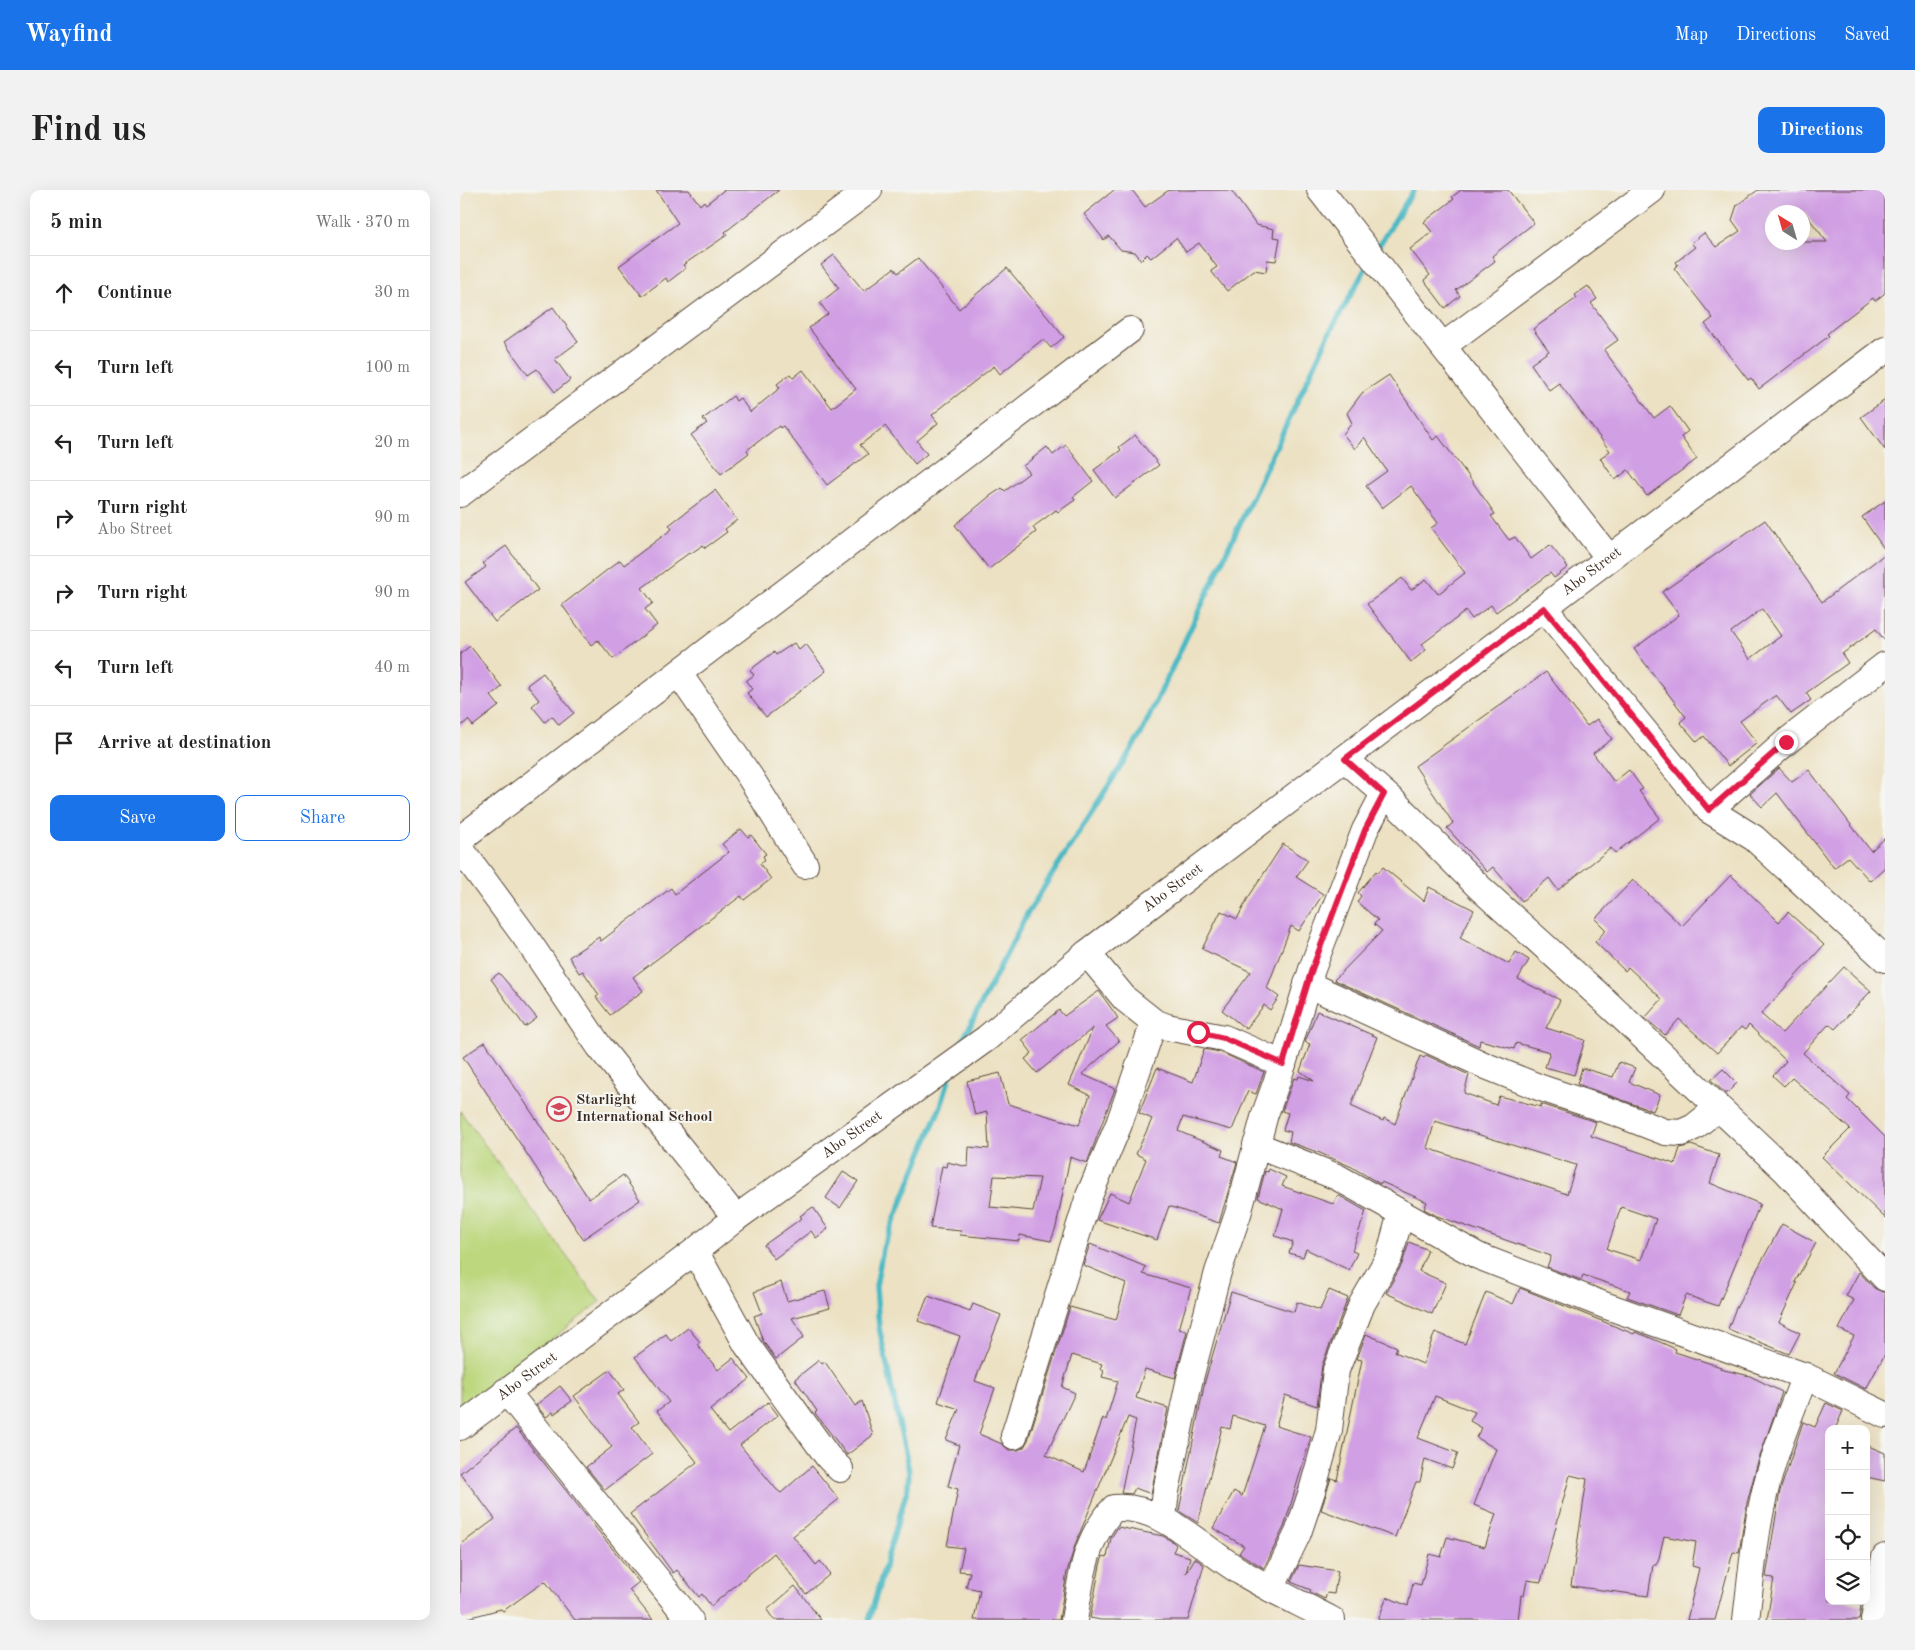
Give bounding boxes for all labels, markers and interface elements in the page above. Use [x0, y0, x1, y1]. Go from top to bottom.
text: Wayfind [25, 23, 112, 47]
text: Map [1675, 26, 1708, 44]
text: Directions [1736, 26, 1816, 44]
text: Saved [1844, 26, 1890, 44]
button: Directions [1758, 107, 1885, 153]
text: Find us [30, 113, 146, 148]
north arrow [1765, 205, 1810, 250]
text: 5 min [50, 212, 103, 233]
text: Walk · 370 m [315, 215, 410, 231]
icon: ahead [50, 279, 78, 307]
text: Continue [97, 284, 172, 303]
text: 30 m [374, 285, 410, 301]
icon: left [50, 354, 78, 382]
text: Turn left [97, 359, 174, 378]
text: 100 m [365, 360, 410, 376]
icon: left [50, 429, 78, 457]
text: Turn left [97, 434, 174, 453]
text: 20 m [374, 435, 410, 451]
text: Turn right [97, 499, 187, 518]
icon: right [50, 504, 78, 532]
text: 90 m [374, 510, 410, 526]
text: Abo Street [97, 522, 172, 538]
street label: Abo Street [1559, 544, 1624, 599]
icon: right [50, 579, 78, 607]
text: Turn right [97, 584, 187, 603]
text: 90 m [374, 585, 410, 601]
icon: left [50, 654, 78, 682]
text: Turn left [97, 659, 174, 678]
text: 40 m [374, 660, 410, 676]
icon: arrive [50, 729, 78, 757]
route end [1775, 731, 1798, 754]
text: Arrive at destination [97, 734, 271, 753]
button: Save [50, 795, 225, 841]
button: Share [235, 795, 410, 841]
street label: Abo Street [1140, 861, 1206, 915]
route start [1187, 1021, 1210, 1044]
place label: Starlight International School [576, 1093, 713, 1125]
school or university icon: Starlight International School [546, 1096, 572, 1122]
street label: Abo Street [819, 1108, 885, 1161]
street label: Abo Street [494, 1349, 560, 1404]
map controls [1825, 1425, 1870, 1605]
button: + [1825, 1425, 1870, 1470]
button: − [1825, 1470, 1870, 1515]
button: locate [1825, 1515, 1870, 1560]
button: layers [1825, 1560, 1870, 1605]

